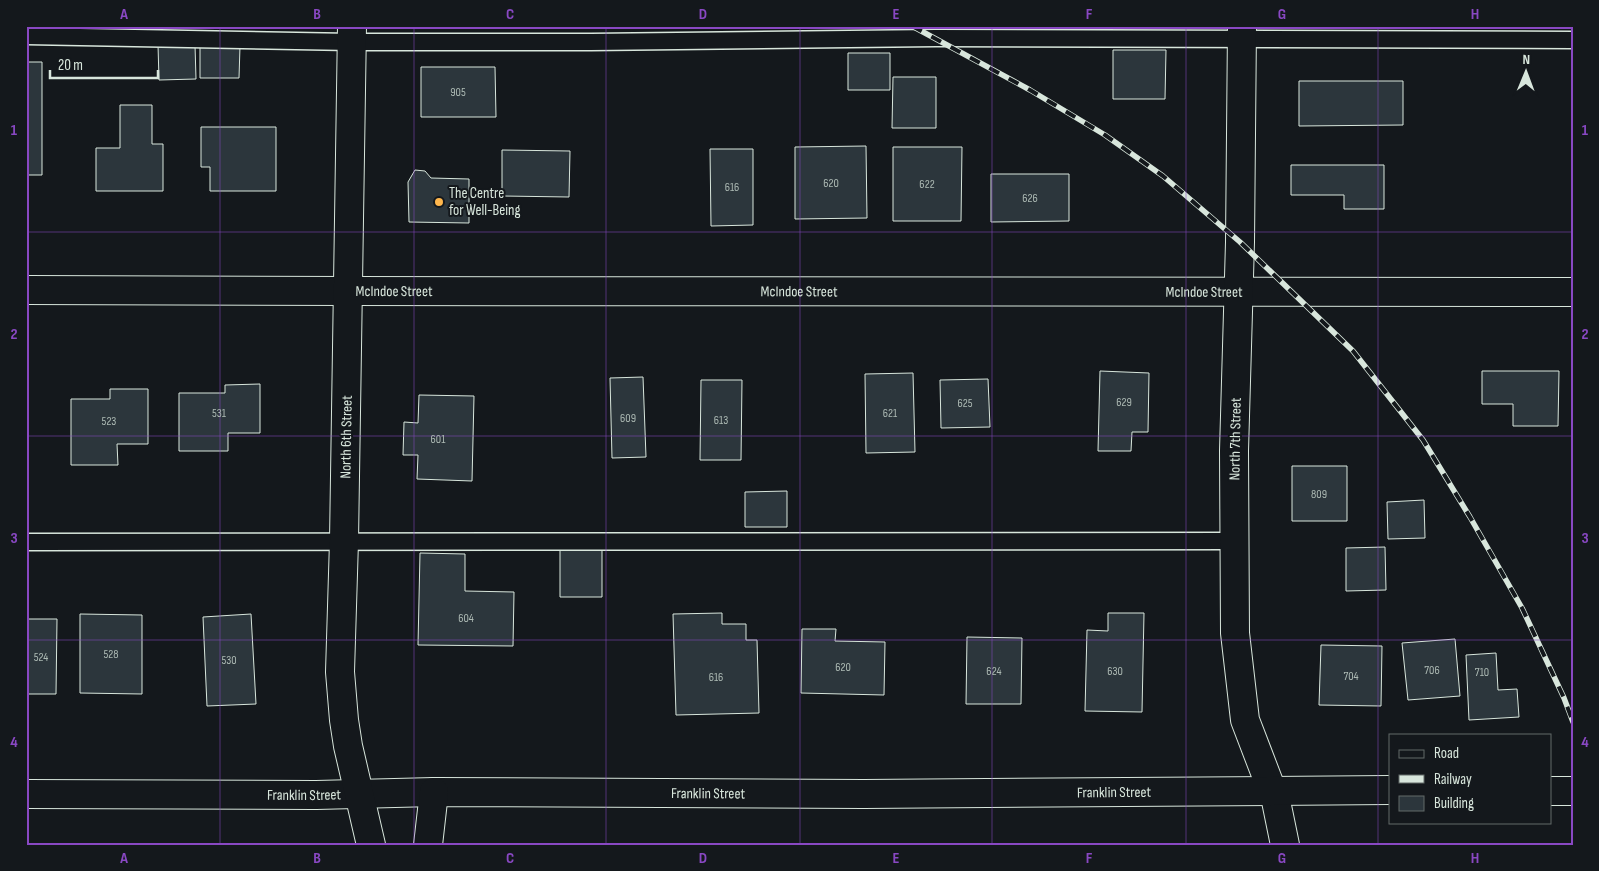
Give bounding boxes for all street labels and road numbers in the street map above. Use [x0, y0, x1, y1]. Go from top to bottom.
street label: McIndoe Street [355, 282, 433, 301]
street label: McIndoe Street [760, 282, 838, 301]
street label: McIndoe Street [1165, 283, 1243, 302]
street label: North 6th Street [336, 395, 357, 479]
street label: North 7th Street [1225, 397, 1246, 481]
street label: Franklin Street [1077, 783, 1151, 802]
street label: Franklin Street [671, 784, 745, 803]
street label: Franklin Street [267, 785, 342, 805]

